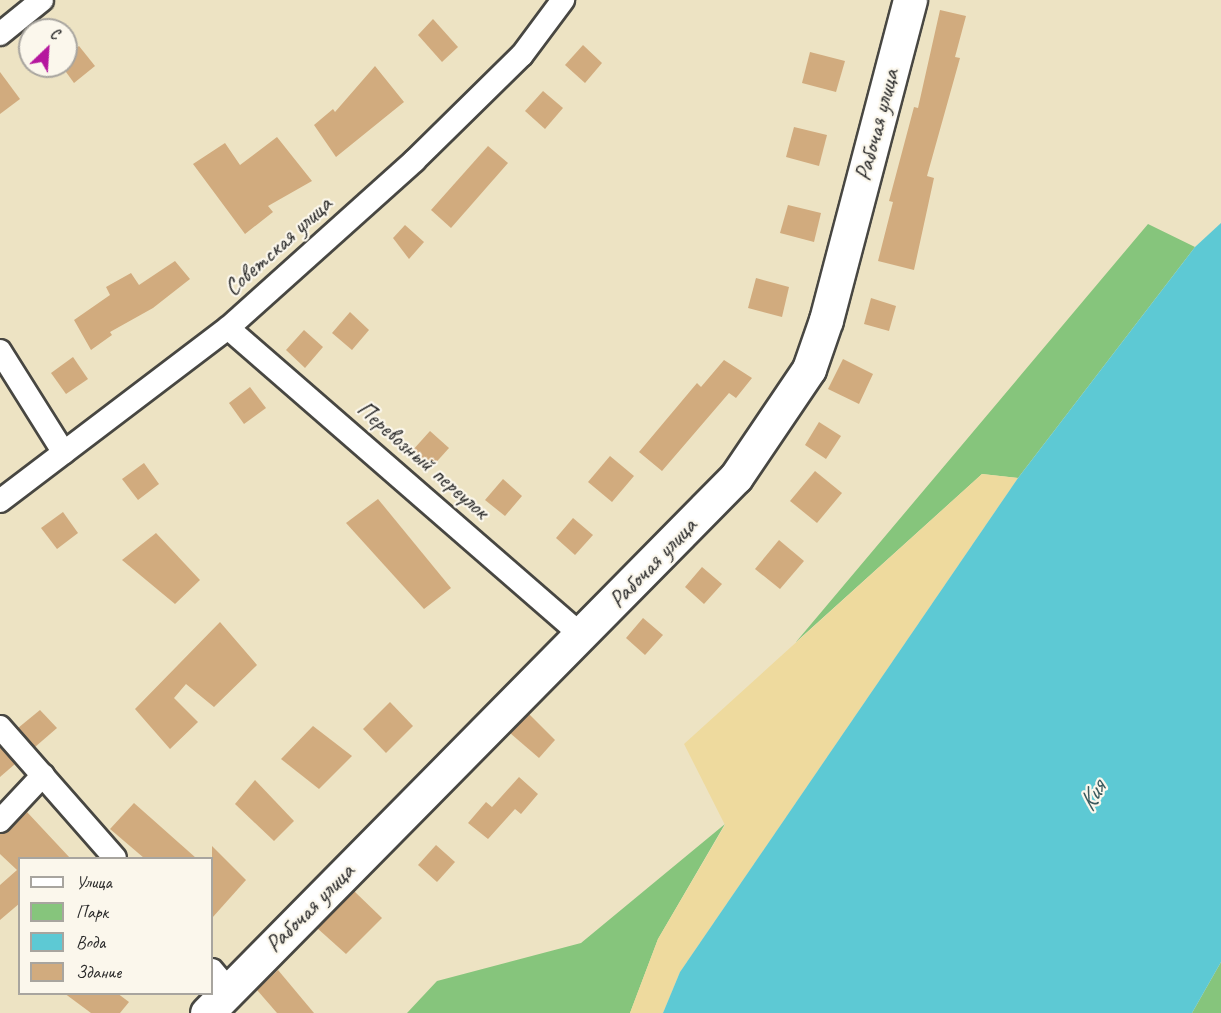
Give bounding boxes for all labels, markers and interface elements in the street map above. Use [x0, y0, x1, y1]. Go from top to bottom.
north arrow [18, 18, 78, 78]
text: С [47, 23, 63, 44]
street label: Рабочая улица [848, 65, 906, 185]
street label: Советская улица [217, 189, 339, 303]
street label: Перевозный переулок [351, 395, 495, 525]
street label: Рабочая улица [602, 511, 704, 615]
water label: Кия [1071, 776, 1113, 816]
legend [18, 857, 213, 995]
street label: Рабочая улица [259, 857, 361, 959]
text: Улица [76, 871, 112, 893]
text: Парк [76, 901, 108, 923]
text: Вода [76, 931, 105, 953]
text: Здание [76, 961, 121, 983]

